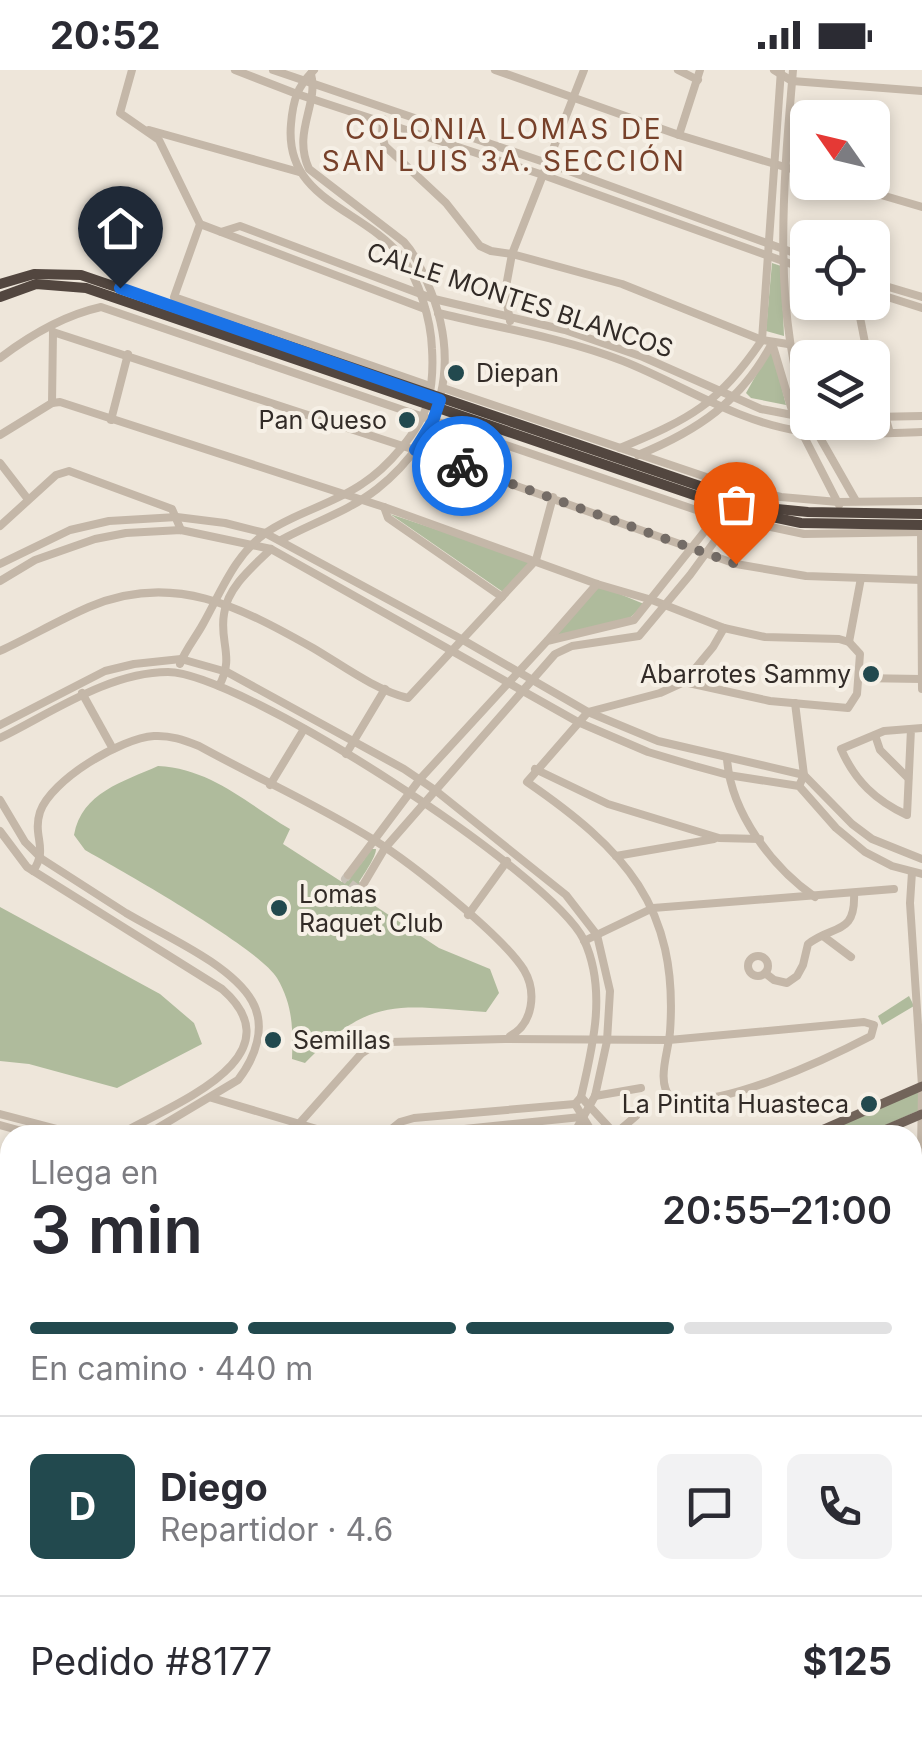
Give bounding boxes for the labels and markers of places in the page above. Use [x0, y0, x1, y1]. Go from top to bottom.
pin [78, 186, 163, 289]
place label: Diepan [476, 358, 559, 388]
marker: Diepan [445, 362, 467, 384]
place label: Pan Queso [259, 405, 387, 435]
marker: Pan Queso [396, 409, 418, 431]
pin [694, 462, 779, 565]
place label: Abarrotes Sammy [640, 659, 851, 689]
marker: Abarrotes Sammy [860, 663, 882, 685]
place label: Lomas Raquet Club [299, 879, 443, 938]
marker: Lomas Raquet Club [268, 897, 290, 919]
place label: Semillas [293, 1025, 391, 1055]
marker: Semillas [262, 1029, 284, 1051]
place label: La Pintita Huasteca [622, 1089, 849, 1119]
marker: La Pintita Huasteca [858, 1093, 880, 1115]

